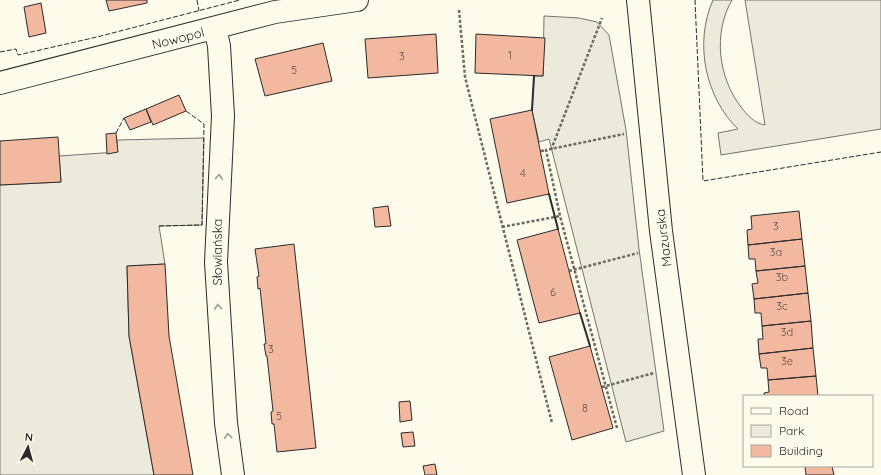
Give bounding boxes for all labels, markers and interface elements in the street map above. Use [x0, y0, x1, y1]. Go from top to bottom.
street label: Nowopol [150, 24, 206, 52]
house number: 1 [508, 48, 512, 62]
house number: 3 [399, 49, 405, 63]
house number: 5 [291, 63, 297, 77]
house number: 4 [520, 166, 526, 180]
one-way arrow [215, 174, 224, 180]
street label: Mazurska [652, 208, 674, 268]
street label: Słowiańska [209, 219, 225, 286]
house number: 3 [773, 219, 779, 233]
house number: 3a [770, 245, 782, 259]
house number: 3b [776, 270, 789, 284]
house number: 6 [550, 285, 556, 299]
house number: 3c [776, 299, 788, 313]
one-way arrow [214, 304, 223, 310]
house number: 3d [781, 325, 793, 339]
house number: 3 [268, 342, 274, 356]
house number: 3e [781, 354, 793, 368]
legend [743, 395, 873, 467]
house number: 8 [582, 401, 588, 415]
text: Road [779, 403, 809, 418]
house number: 5 [276, 409, 282, 423]
text: Park [779, 423, 804, 438]
north arrow [8, 427, 48, 467]
text: N [24, 430, 34, 444]
one-way arrow [224, 433, 233, 439]
text: Building [779, 443, 823, 458]

